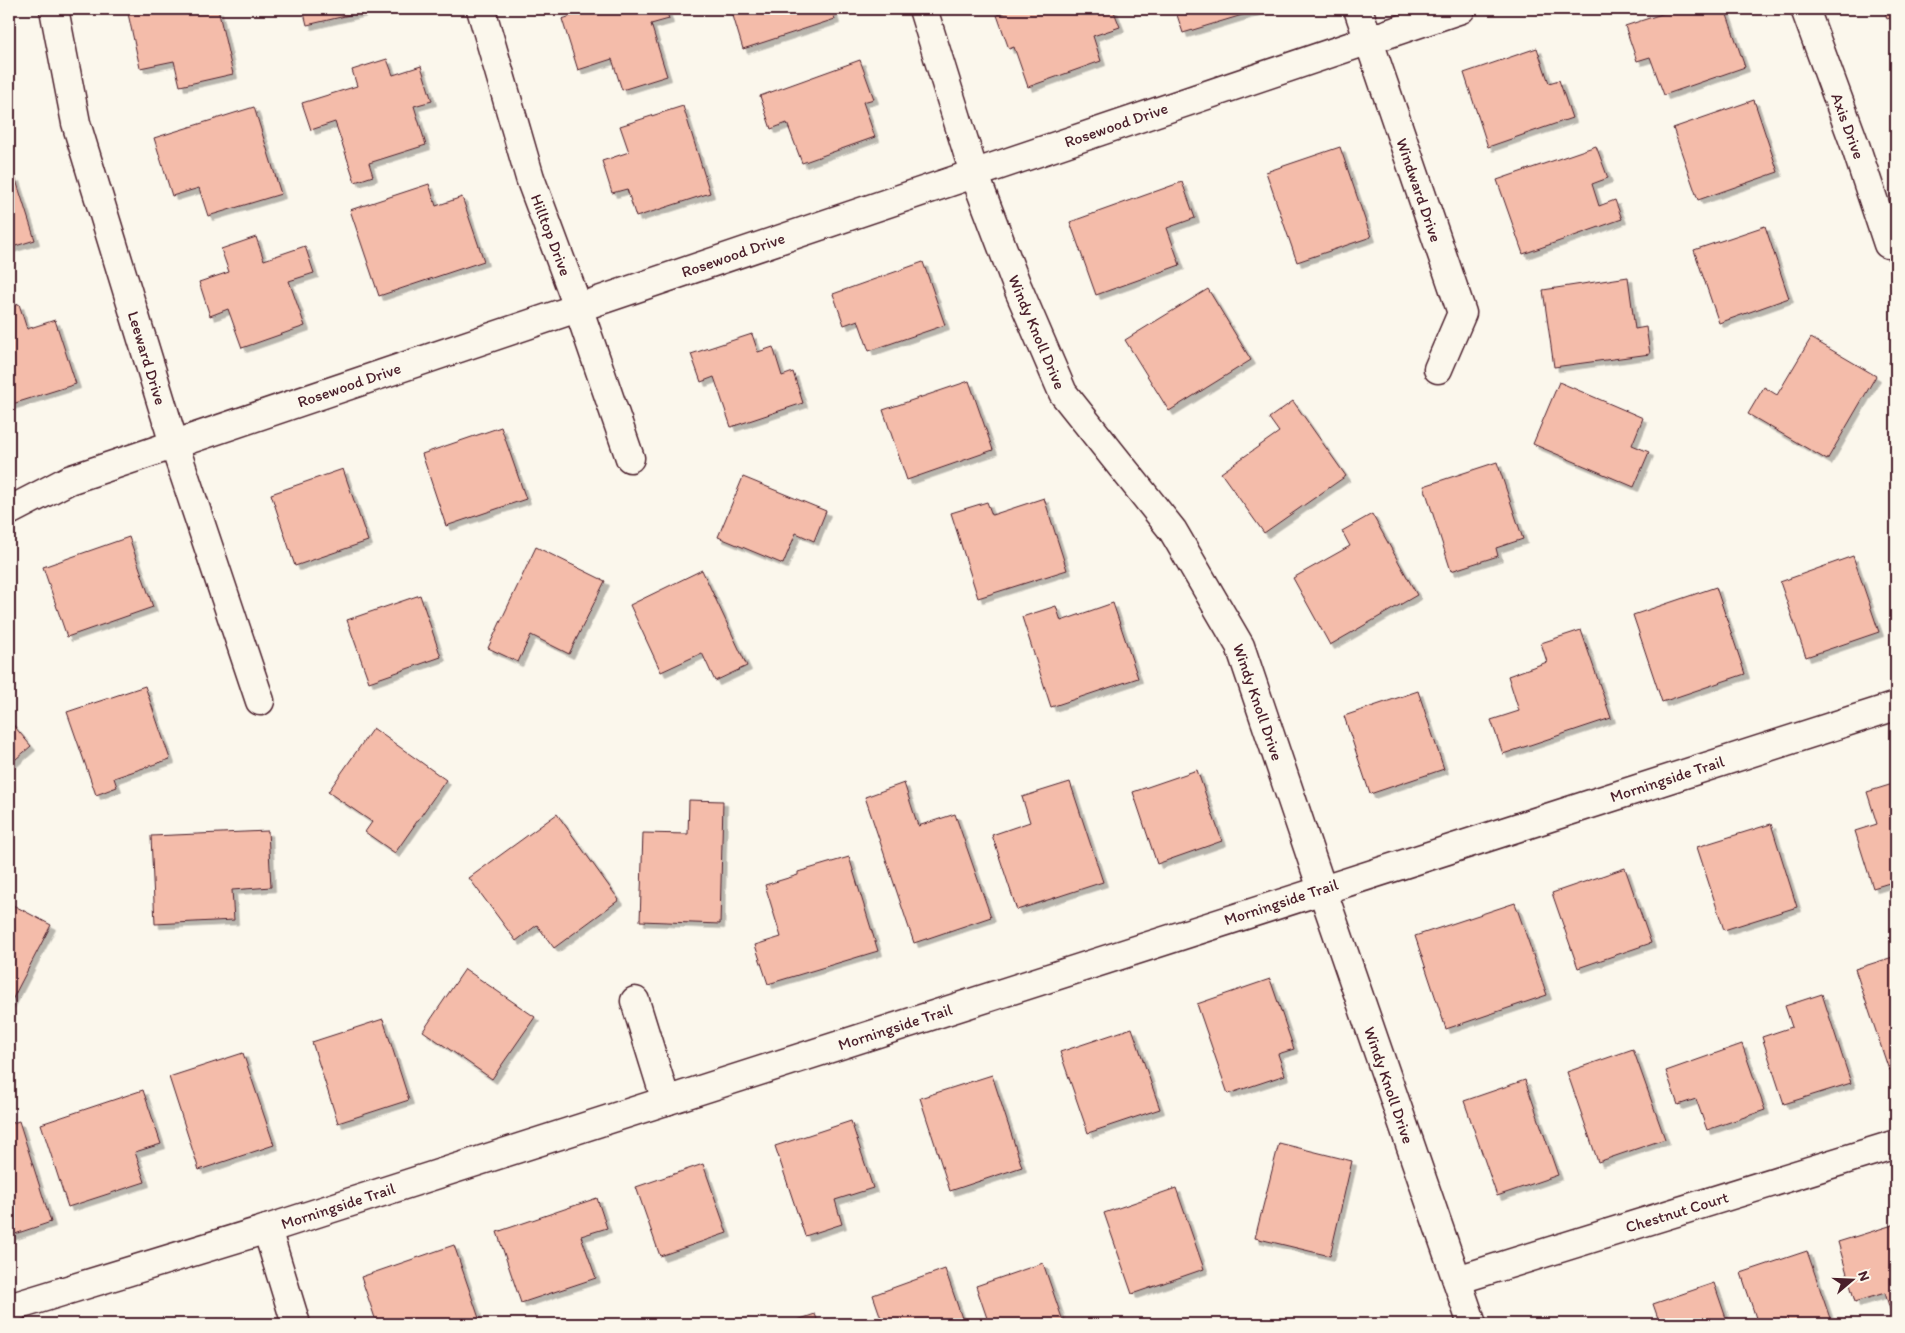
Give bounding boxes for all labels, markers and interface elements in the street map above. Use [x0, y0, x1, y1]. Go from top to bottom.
street label: Axis Drive [1827, 90, 1869, 162]
street label: Rosewood Drive [1062, 98, 1170, 152]
street label: Windward Drive [1392, 136, 1446, 244]
street label: Hilltop Drive [527, 191, 575, 279]
street label: Rosewood Drive [679, 228, 787, 282]
street label: Windy Knoll Drive [1004, 272, 1070, 392]
street label: Leeward Drive [124, 309, 170, 407]
street label: Rosewood Drive [295, 358, 403, 412]
street label: Windy Knoll Drive [1229, 641, 1287, 763]
street label: Morningside Trail [1608, 751, 1727, 806]
street label: Morningside Trail [1222, 874, 1341, 929]
street label: Morningside Trail [836, 999, 955, 1054]
street label: Windy Knoll Drive [1360, 1024, 1418, 1146]
street label: Morningside Trail [279, 1178, 398, 1233]
street label: Chestnut Court [1623, 1187, 1731, 1237]
north arrow [1828, 1256, 1878, 1306]
text: N [1854, 1269, 1873, 1283]

